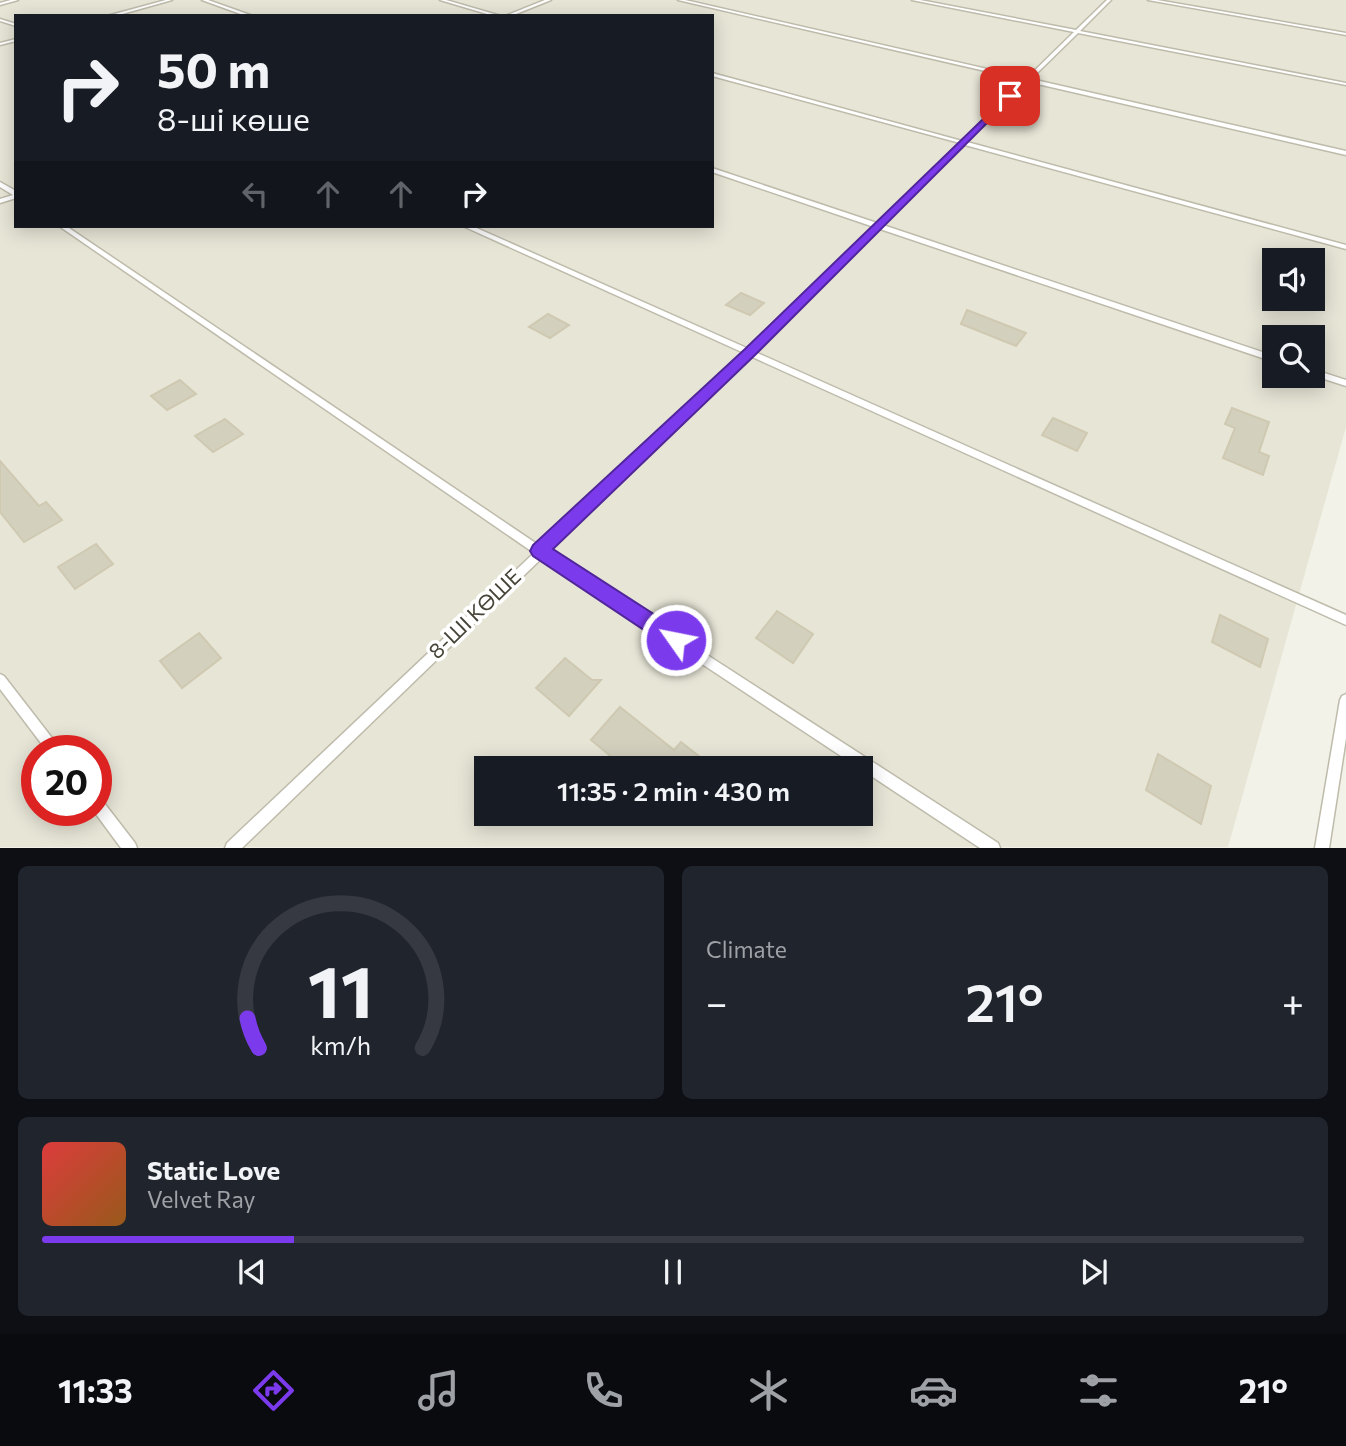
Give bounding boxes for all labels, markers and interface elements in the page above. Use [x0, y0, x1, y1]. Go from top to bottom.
text: 50 m [157, 38, 270, 98]
icon: right [42, 42, 133, 133]
pin [980, 66, 1040, 126]
icon: arrive [991, 77, 1029, 115]
text: 8-ші көше [157, 98, 310, 138]
icon: left [236, 175, 274, 213]
icon: ahead [309, 175, 347, 213]
icon: ahead [382, 175, 420, 213]
icon: right [455, 175, 493, 213]
map controls [1262, 248, 1325, 388]
button: sound [1262, 248, 1325, 311]
button: search [1262, 325, 1325, 388]
street label: 8-ШІ КӨШЕ [423, 563, 525, 663]
position arrow [639, 603, 713, 677]
speed limit sign: 20 [21, 735, 112, 826]
text: 11:35 · 2 min · 430 m [557, 775, 790, 806]
text: Climate [706, 935, 787, 963]
text: 11 [308, 945, 374, 1034]
text: 21° [965, 969, 1044, 1033]
text: − [706, 978, 728, 1025]
text: + [1282, 978, 1304, 1025]
text: km/h [311, 1030, 371, 1060]
text: Static Love [147, 1154, 280, 1185]
text: Velvet Ray [147, 1185, 255, 1213]
icon: previous [233, 1253, 271, 1291]
icon: pause [654, 1253, 692, 1291]
icon: next [1075, 1253, 1113, 1291]
icon: directions [249, 1366, 298, 1415]
icon: music [414, 1366, 463, 1415]
icon: phone [579, 1366, 628, 1415]
icon: climate [744, 1366, 793, 1415]
icon: car [909, 1366, 958, 1415]
icon: filters [1074, 1366, 1123, 1415]
text: 11:33 [58, 1370, 133, 1410]
text: 21° [1239, 1370, 1288, 1410]

